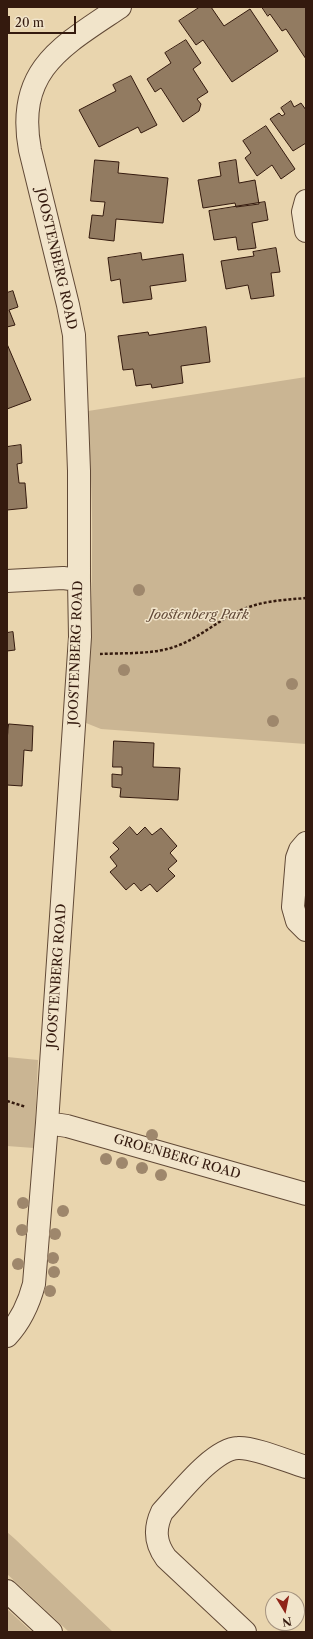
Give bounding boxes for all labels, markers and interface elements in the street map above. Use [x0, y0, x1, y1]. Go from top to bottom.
scale bar [10, 8, 78, 34]
text: 20 m [15, 15, 44, 30]
street label: JOOSTENBERG ROAD [32, 187, 80, 331]
street label: JOOSTENBERG ROAD [66, 580, 86, 726]
park label: Joostenberg Park [149, 607, 249, 623]
street label: JOOSTENBERG ROAD [44, 903, 70, 1049]
street label: GROENBERG ROAD [112, 1131, 242, 1183]
north arrow [265, 1591, 305, 1631]
text: N [281, 1614, 293, 1630]

